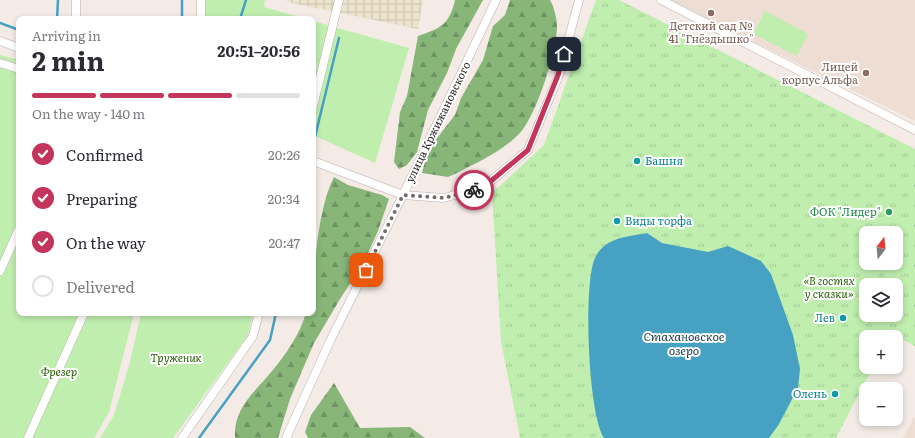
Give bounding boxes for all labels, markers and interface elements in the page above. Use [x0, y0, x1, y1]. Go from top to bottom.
marker: Детский сад № 41 "Гнёздышко" [706, 8, 716, 18]
place label: Детский сад № 41 "Гнёздышко" [669, 17, 753, 46]
text: Arriving in [32, 26, 101, 45]
pin [547, 37, 581, 71]
text: 20:51–20:56 [217, 39, 300, 62]
text: 2 min [32, 40, 105, 79]
icon: home [553, 43, 575, 65]
street label: улица Кржижановского [401, 58, 473, 185]
place label: Лицей корпус Альфа [782, 58, 858, 87]
marker: Лицей корпус Альфа [861, 68, 871, 78]
text: On the way · 140 m [32, 104, 145, 123]
icon: check [32, 143, 54, 165]
text: Confirmed [66, 143, 143, 166]
text: 20:26 [268, 145, 300, 164]
place label: Башня [645, 152, 683, 168]
marker: Башня [632, 156, 642, 166]
courier [454, 170, 494, 210]
icon: bike [463, 179, 485, 201]
icon: check [32, 187, 54, 209]
text: Preparing [66, 187, 137, 210]
text: 20:34 [268, 189, 300, 208]
place label: ФОК "Лидер" [810, 203, 881, 219]
marker: ФОК "Лидер" [884, 207, 894, 217]
place label: Виды торфа [625, 212, 692, 228]
marker: Виды торфа [612, 216, 622, 226]
north arrow [859, 226, 903, 270]
map controls [859, 226, 903, 426]
icon: check [32, 231, 54, 253]
text: On the way [66, 231, 146, 254]
text: 20:47 [269, 233, 300, 252]
pin [349, 253, 383, 287]
icon: bag [355, 259, 377, 281]
park label: «В гостях у сказки» [803, 272, 855, 301]
text: Delivered [66, 275, 135, 298]
button: layers [859, 278, 903, 322]
place label: Лев [815, 309, 835, 325]
marker: Лев [838, 313, 848, 323]
water label: Стахановское озеро [643, 327, 725, 359]
button: + [859, 330, 903, 374]
park label: Труженик [150, 349, 202, 365]
park label: Фрезер [41, 363, 77, 379]
button: − [859, 382, 903, 426]
place label: Олень [793, 385, 827, 401]
marker: Олень [830, 389, 840, 399]

